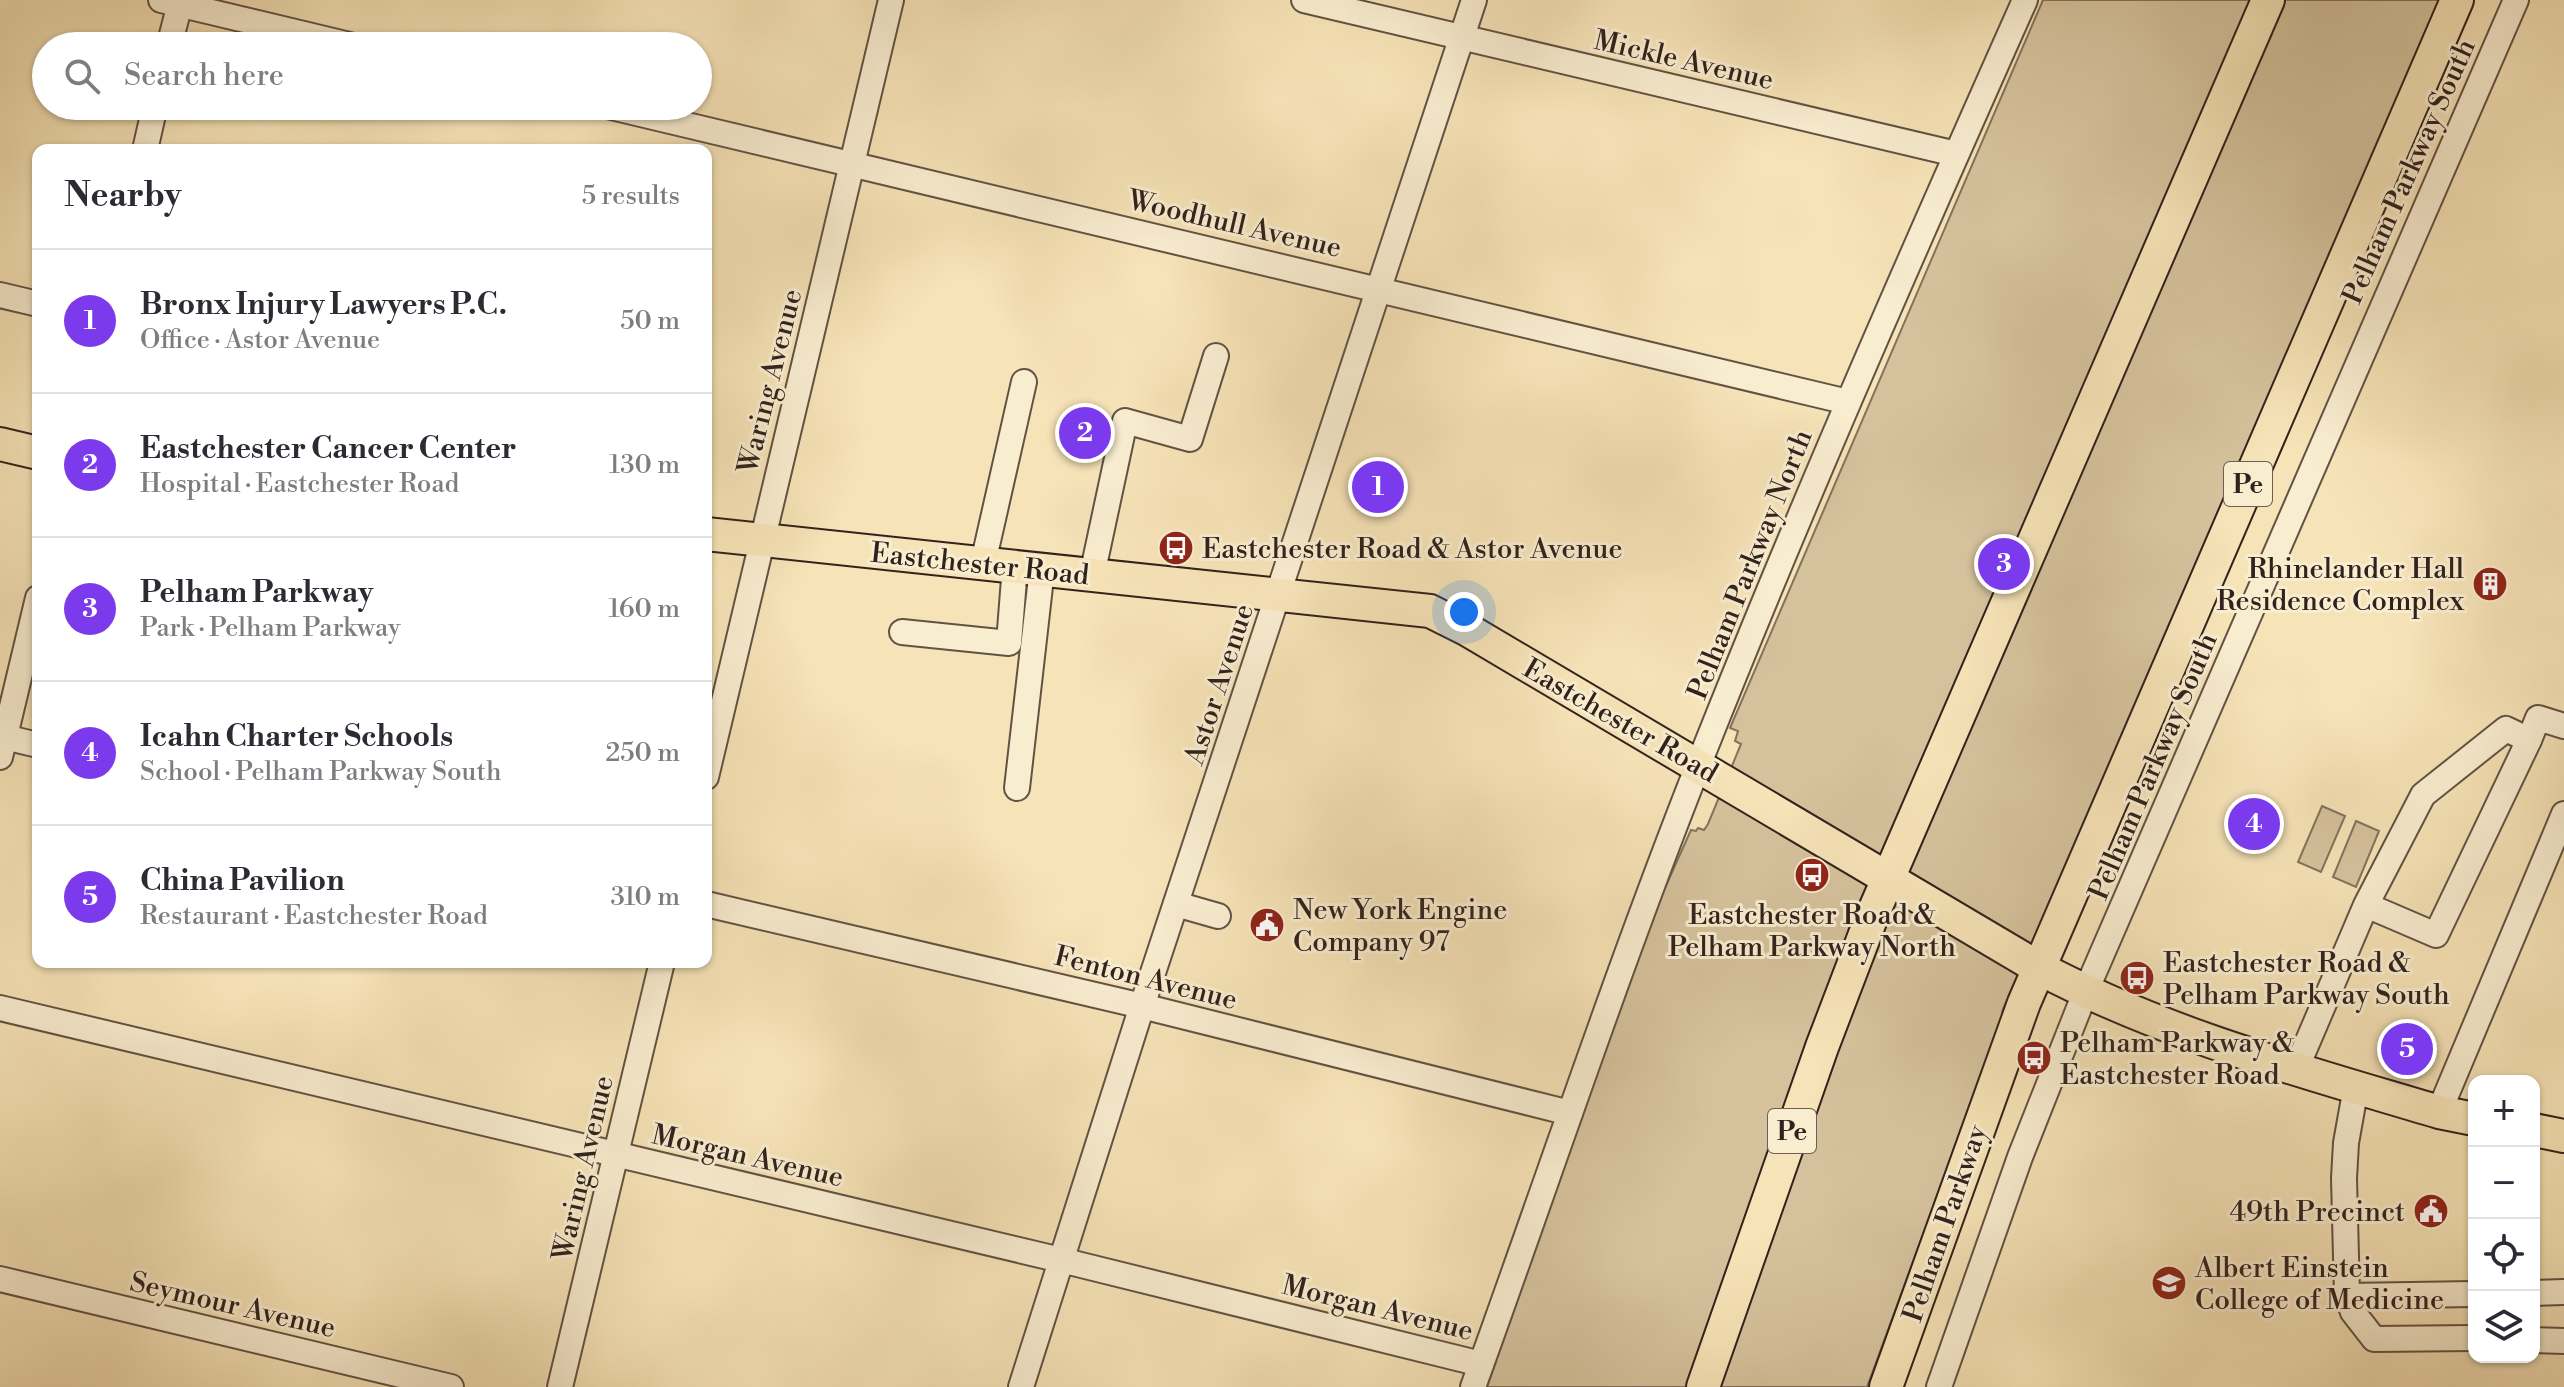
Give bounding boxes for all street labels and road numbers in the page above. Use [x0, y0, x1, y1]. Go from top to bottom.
street label: Mickle Avenue [1590, 23, 1777, 98]
street label: Pelham Parkway South [2335, 33, 2484, 310]
street label: Woodhull Avenue [1123, 183, 1345, 266]
street label: Waring Avenue [730, 285, 810, 478]
street label: Pelham Parkway North [1680, 424, 1821, 705]
road number: Pe [2224, 462, 2272, 506]
street label: Eastchester Road [869, 536, 1091, 593]
street label: Astor Avenue [1177, 600, 1262, 770]
street label: Pelham Parkway South [2081, 628, 2226, 905]
street label: Eastchester Road [1516, 651, 1724, 791]
street label: Fenton Avenue [1050, 939, 1241, 1018]
street label: Waring Avenue [545, 1072, 622, 1265]
road number: Pe [1768, 1109, 1816, 1153]
street label: Morgan Avenue [648, 1117, 847, 1196]
street label: Pelham Parkway [1895, 1120, 1996, 1327]
street label: Seymour Avenue [126, 1265, 339, 1346]
street label: Morgan Avenue [1278, 1268, 1477, 1349]

